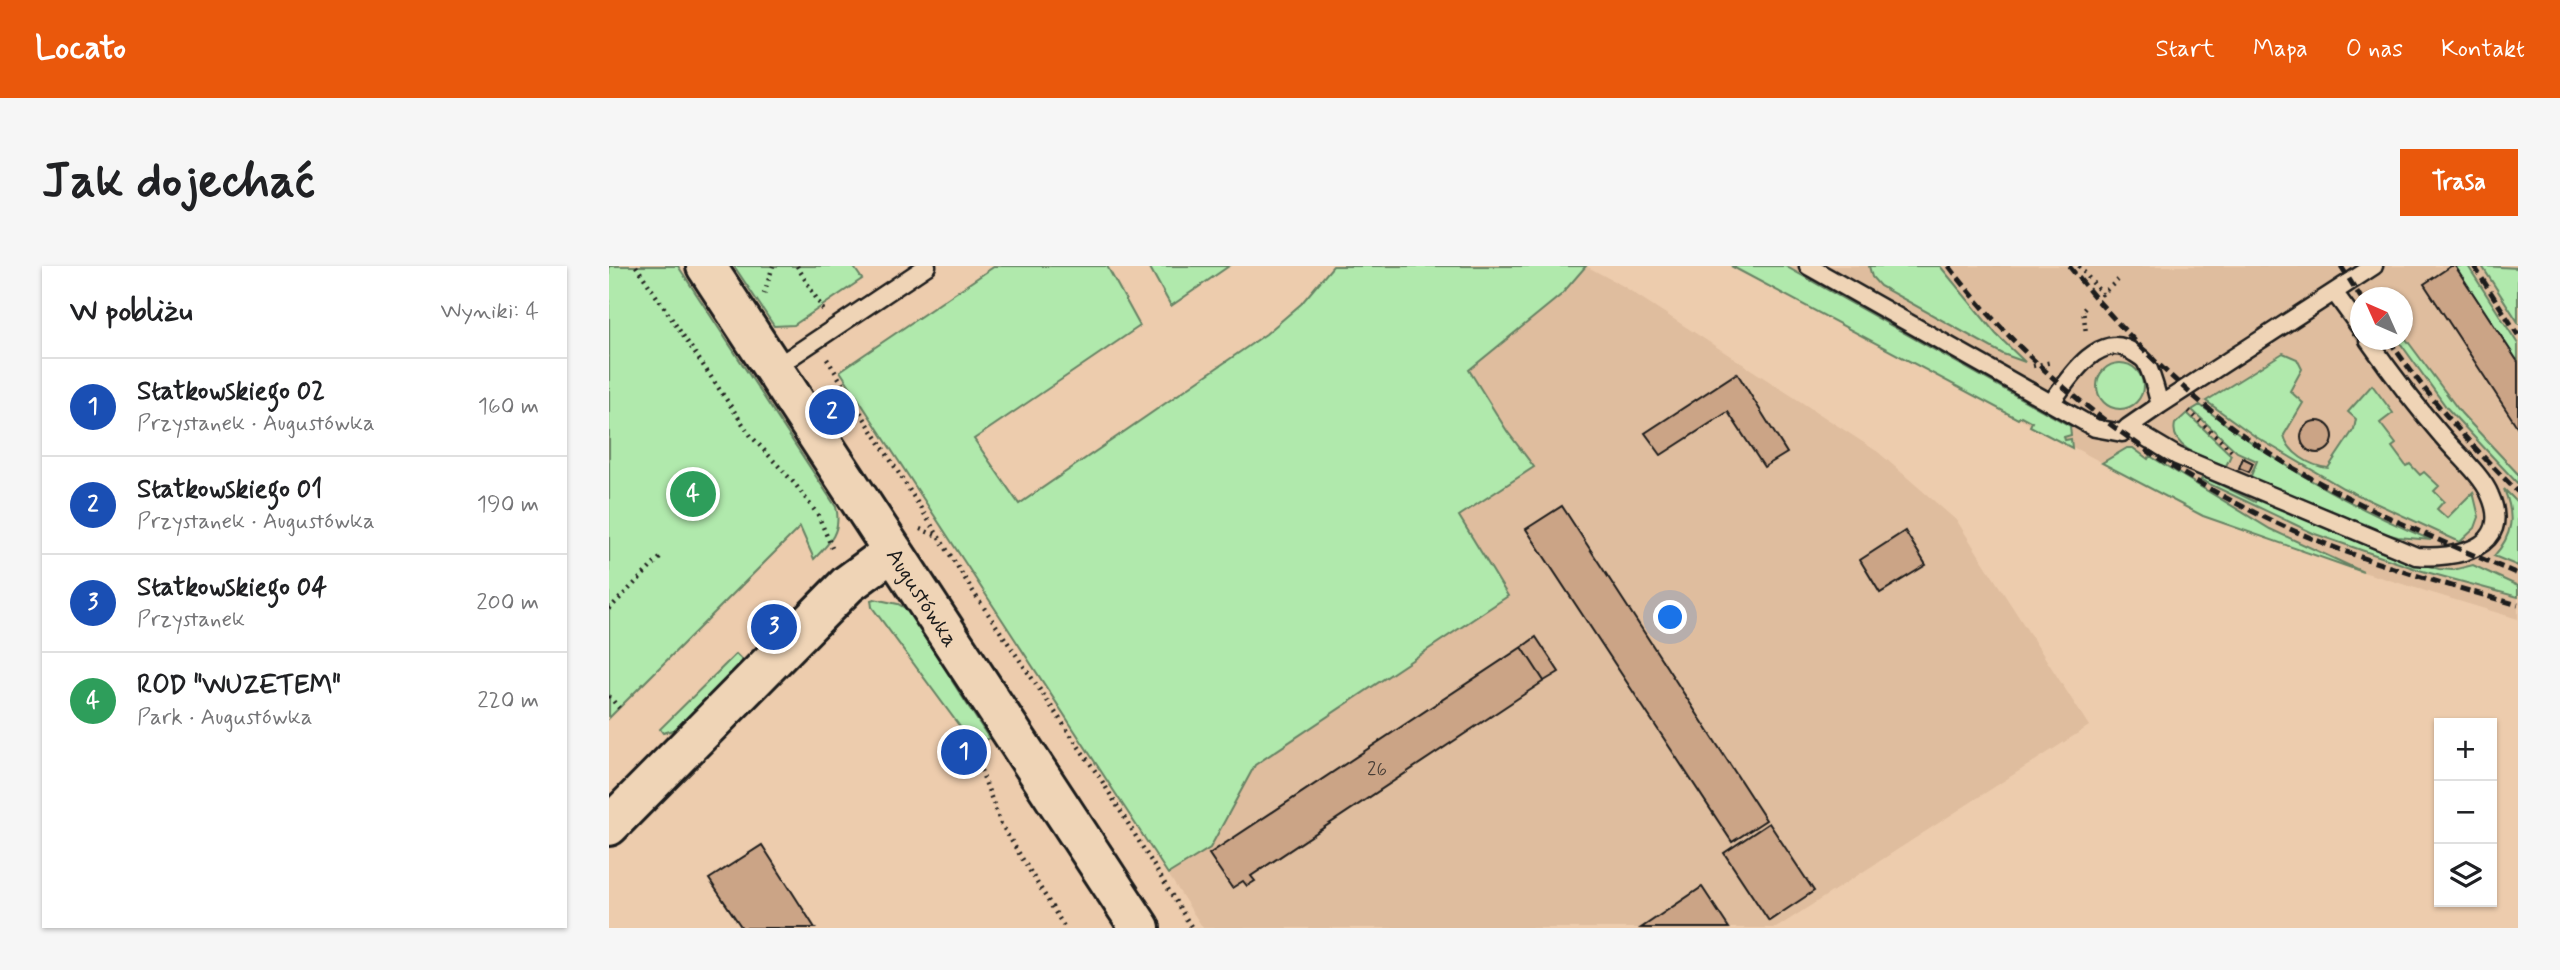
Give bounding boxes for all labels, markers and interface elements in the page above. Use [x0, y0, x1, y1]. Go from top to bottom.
text: Locato [35, 27, 126, 71]
text: Start [2156, 34, 2215, 65]
text: Mapa [2253, 34, 2308, 65]
text: O nas [2346, 34, 2403, 65]
text: Kontakt [2441, 34, 2525, 65]
button: Trasa [2400, 149, 2518, 216]
text: Jak dojechać [42, 150, 315, 215]
north arrow [2350, 287, 2413, 350]
text: W pobliżu [70, 292, 193, 331]
text: Wyniki: 4 [440, 297, 539, 327]
text: Statkowskiego 02 [137, 375, 325, 409]
pin: 2 [809, 386, 855, 438]
text: 1 [88, 392, 98, 422]
text: 160 m [478, 392, 539, 422]
text: Przystanek · Augustówka [137, 409, 375, 439]
pin: 4 [670, 468, 716, 520]
text: Statkowskiego 01 [137, 473, 323, 507]
text: 2 [87, 490, 99, 520]
text: 190 m [477, 490, 539, 520]
text: Przystanek · Augustówka [137, 507, 375, 537]
street label: Augustówka [878, 543, 964, 653]
text: Statkowskiego 04 [137, 571, 327, 605]
text: 3 [88, 588, 98, 618]
text: 200 m [476, 588, 539, 618]
your location [1653, 600, 1687, 634]
pin: 3 [751, 601, 797, 653]
text: Przystanek [137, 605, 245, 635]
text: ROD "WUZETEM" [137, 669, 341, 703]
text: 4 [86, 686, 100, 716]
text: 220 m [477, 686, 539, 716]
text: Park · Augustówka [137, 703, 313, 733]
map controls [2434, 718, 2497, 907]
button: + [2434, 718, 2497, 781]
pin: 1 [941, 726, 987, 778]
house number: 26 [1367, 757, 1387, 782]
button: − [2434, 781, 2497, 844]
button: layers [2434, 844, 2497, 907]

